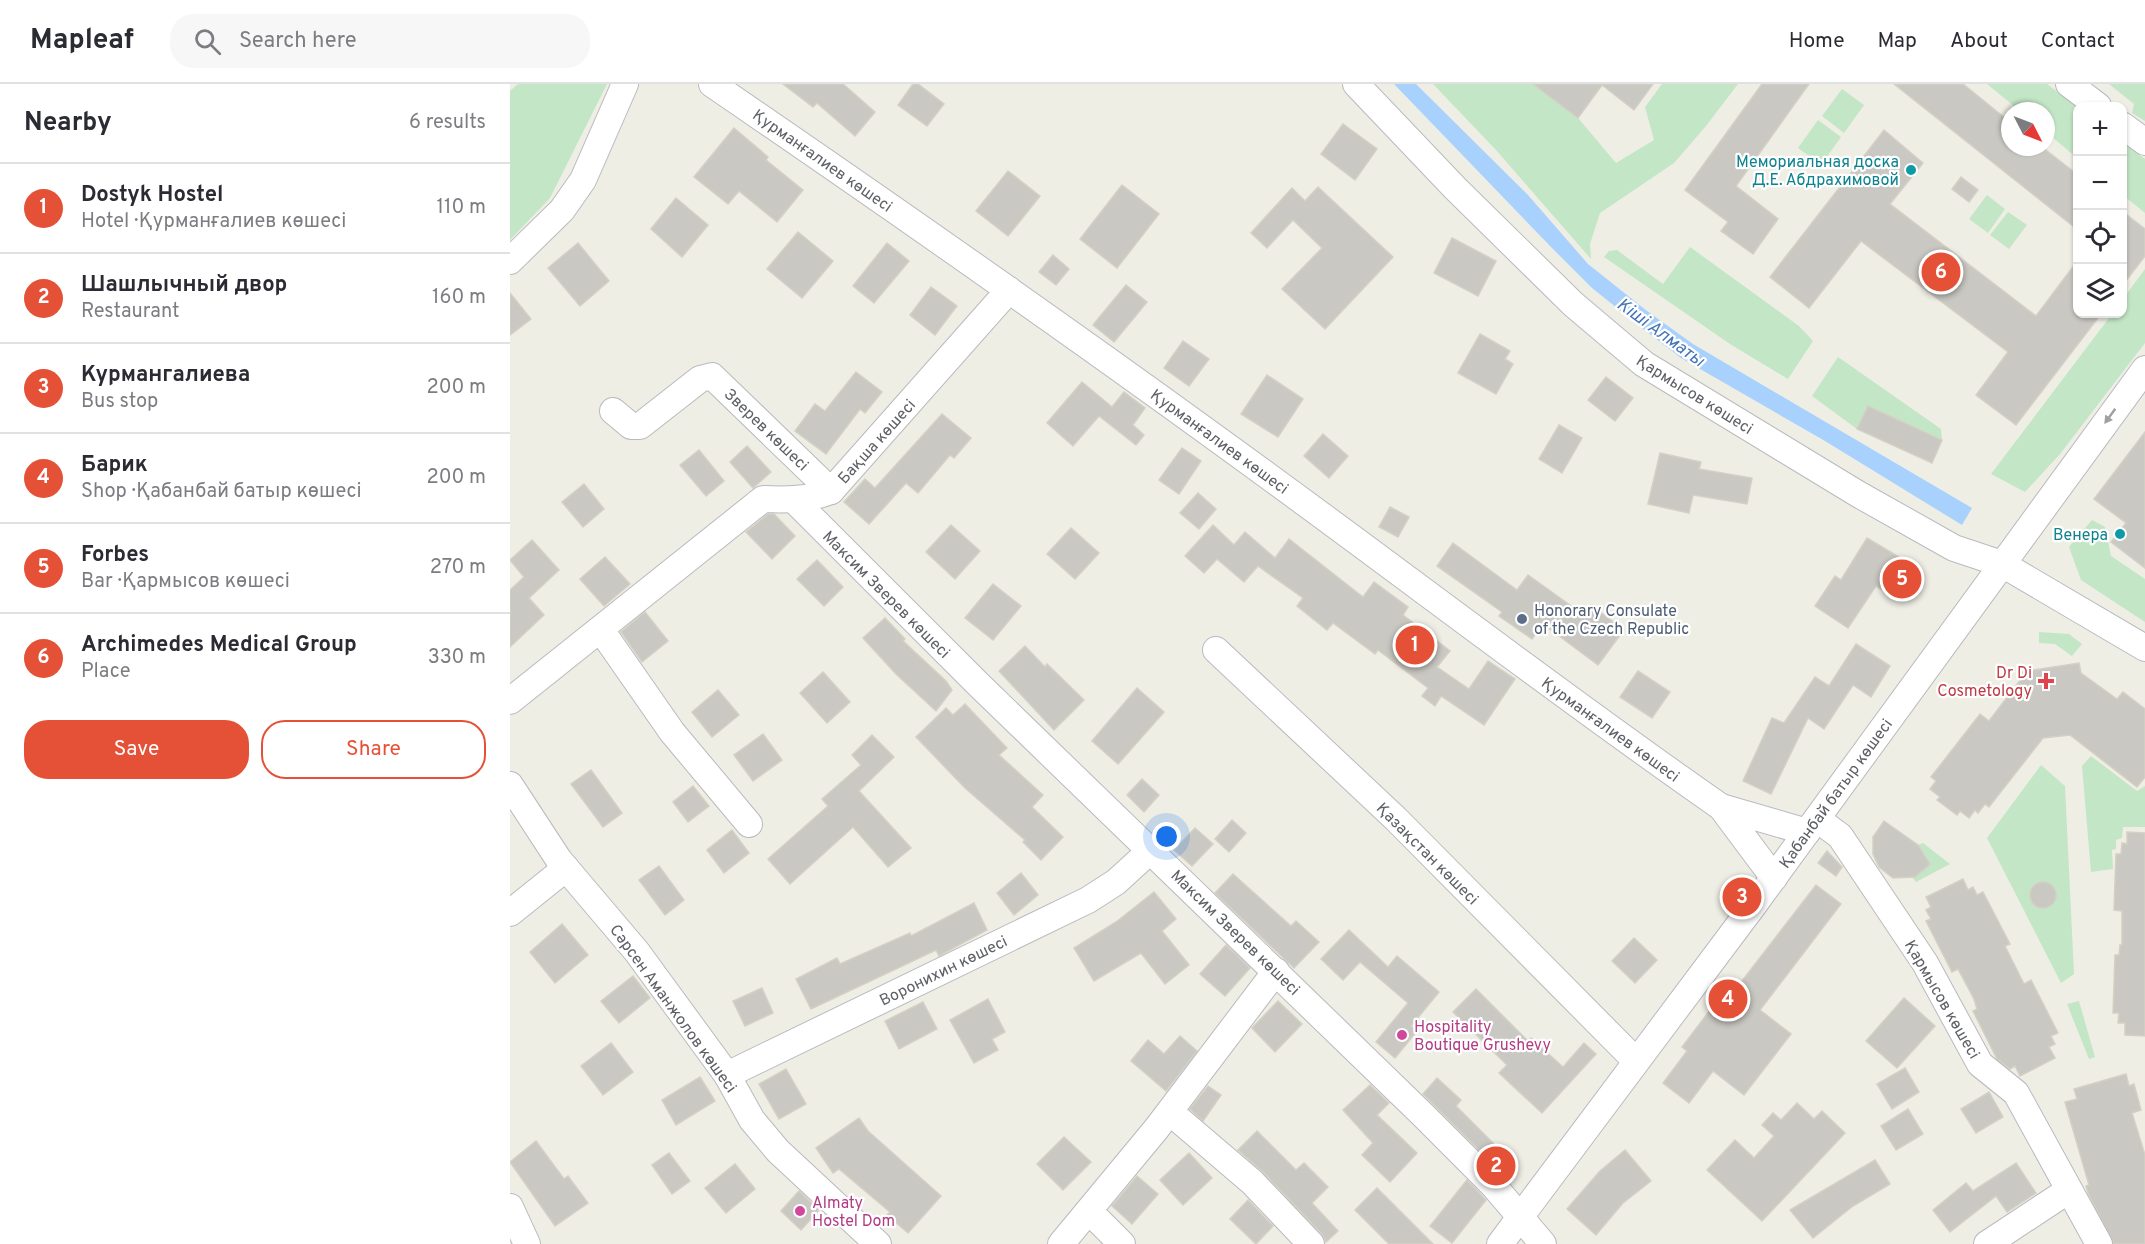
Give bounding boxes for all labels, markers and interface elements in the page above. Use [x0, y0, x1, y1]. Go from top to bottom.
search box [170, 14, 590, 68]
text: Mapleaf [30, 23, 134, 59]
icon: search [191, 25, 224, 58]
text: Search here [239, 28, 357, 55]
text: Home [1789, 28, 1845, 55]
text: Map [1878, 28, 1917, 55]
text: About [1950, 28, 2008, 55]
text: Contact [2041, 28, 2115, 55]
north arrow [2001, 102, 2055, 156]
map controls [2073, 102, 2127, 318]
button: + [2073, 102, 2127, 156]
street label: Қурманғалиев көшесі [748, 106, 896, 217]
text: Nearby [24, 107, 112, 140]
text: 6 results [409, 110, 486, 136]
place label: Мемориальная доска Д.Е. Абдрахимовой [1736, 153, 1899, 191]
button: − [2073, 156, 2127, 210]
marker: Мемориальная доска Д.Е. Абдрахимовой [1904, 163, 1918, 177]
text: Dostyk Hostel [81, 182, 223, 209]
text: 1 [40, 195, 48, 221]
text: 110 m [437, 195, 486, 221]
text: Hotel · Қурманғалиев көшесі [81, 209, 346, 235]
button: locate [2073, 210, 2127, 264]
pin: 6 [1922, 250, 1960, 294]
button: layers [2073, 264, 2127, 318]
text: Шашлычный двор [81, 272, 287, 299]
text: 2 [37, 285, 50, 311]
text: 160 m [432, 285, 486, 311]
water label: Кіші Алматы [1612, 294, 1709, 373]
text: Restaurant [81, 299, 180, 325]
street label: Қармысов көшесі [1632, 352, 1756, 440]
text: Курмангалиева [81, 362, 250, 389]
text: 3 [38, 375, 50, 401]
text: 200 m [427, 375, 486, 401]
street label: Зверев көшесі [719, 385, 812, 476]
street label: Қурманғалиев көшесі [1146, 386, 1292, 499]
text: Bus stop [81, 389, 158, 415]
street label: Бақша көшесі [834, 396, 921, 489]
one-way arrow [2104, 408, 2116, 424]
text: Барик [81, 452, 148, 479]
text: 4 [37, 465, 50, 491]
text: 200 m [427, 465, 486, 491]
text: Shop · Қабанбай батыр көшесі [81, 479, 362, 505]
place label: Венера [2053, 526, 2108, 546]
street label: Максим Зверев көшесі [818, 527, 954, 663]
marker: Венера [2113, 527, 2127, 541]
text: Forbes [81, 542, 149, 569]
text: 5 [37, 555, 50, 581]
text: 270 m [430, 555, 486, 581]
pin: 5 [1882, 556, 1922, 602]
text: Bar · Қармысов көшесі [81, 569, 290, 595]
place label: Honorary Consulate of the Czech Republic [1534, 602, 1689, 640]
marker: Honorary Consulate of the Czech Republic [1515, 612, 1529, 626]
pin: 1 [1396, 622, 1434, 668]
text: Archimedes Medical Group [81, 632, 357, 659]
text: 6 [37, 645, 50, 671]
text: 330 m [428, 645, 486, 671]
text: Place [81, 659, 131, 685]
place label: Dr Di Cosmetology [1937, 664, 2032, 702]
marker: Dr Di Cosmetology [2037, 672, 2055, 690]
street label: Қурманғалиев көшесі [1537, 674, 1683, 787]
street label: Қабанбай батыр көшесі [1776, 715, 1898, 873]
button: Save [24, 720, 249, 779]
button: Share [261, 720, 486, 779]
street label: Қазақстан көшесі [1371, 799, 1482, 910]
your location [1152, 822, 1181, 851]
street label: Максим Зверев көшесі [1166, 866, 1304, 1000]
pin: 3 [1722, 874, 1762, 920]
street label: Сәрсен Аманжолов көшесі [605, 921, 740, 1097]
street label: Воронихин көшесі [877, 932, 1011, 1011]
street label: Қармысов көшесі [1899, 937, 1983, 1063]
pin: 4 [1708, 976, 1748, 1022]
place label: Hospitality Boutique Grushevy [1414, 1018, 1551, 1056]
marker: Hospitality Boutique Grushevy [1395, 1028, 1409, 1042]
pin: 2 [1476, 1144, 1516, 1188]
place label: Almaty Hostel Dom [812, 1194, 895, 1232]
marker: Almaty Hostel Dom [793, 1204, 807, 1218]

